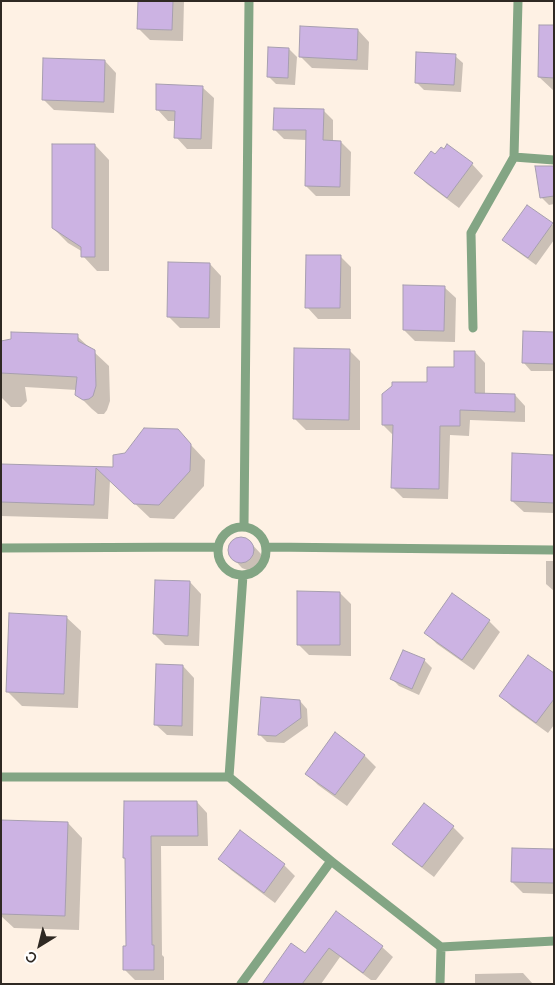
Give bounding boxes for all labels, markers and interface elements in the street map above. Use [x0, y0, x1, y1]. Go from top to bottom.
north arrow [15, 920, 65, 970]
text: С [21, 947, 41, 968]

